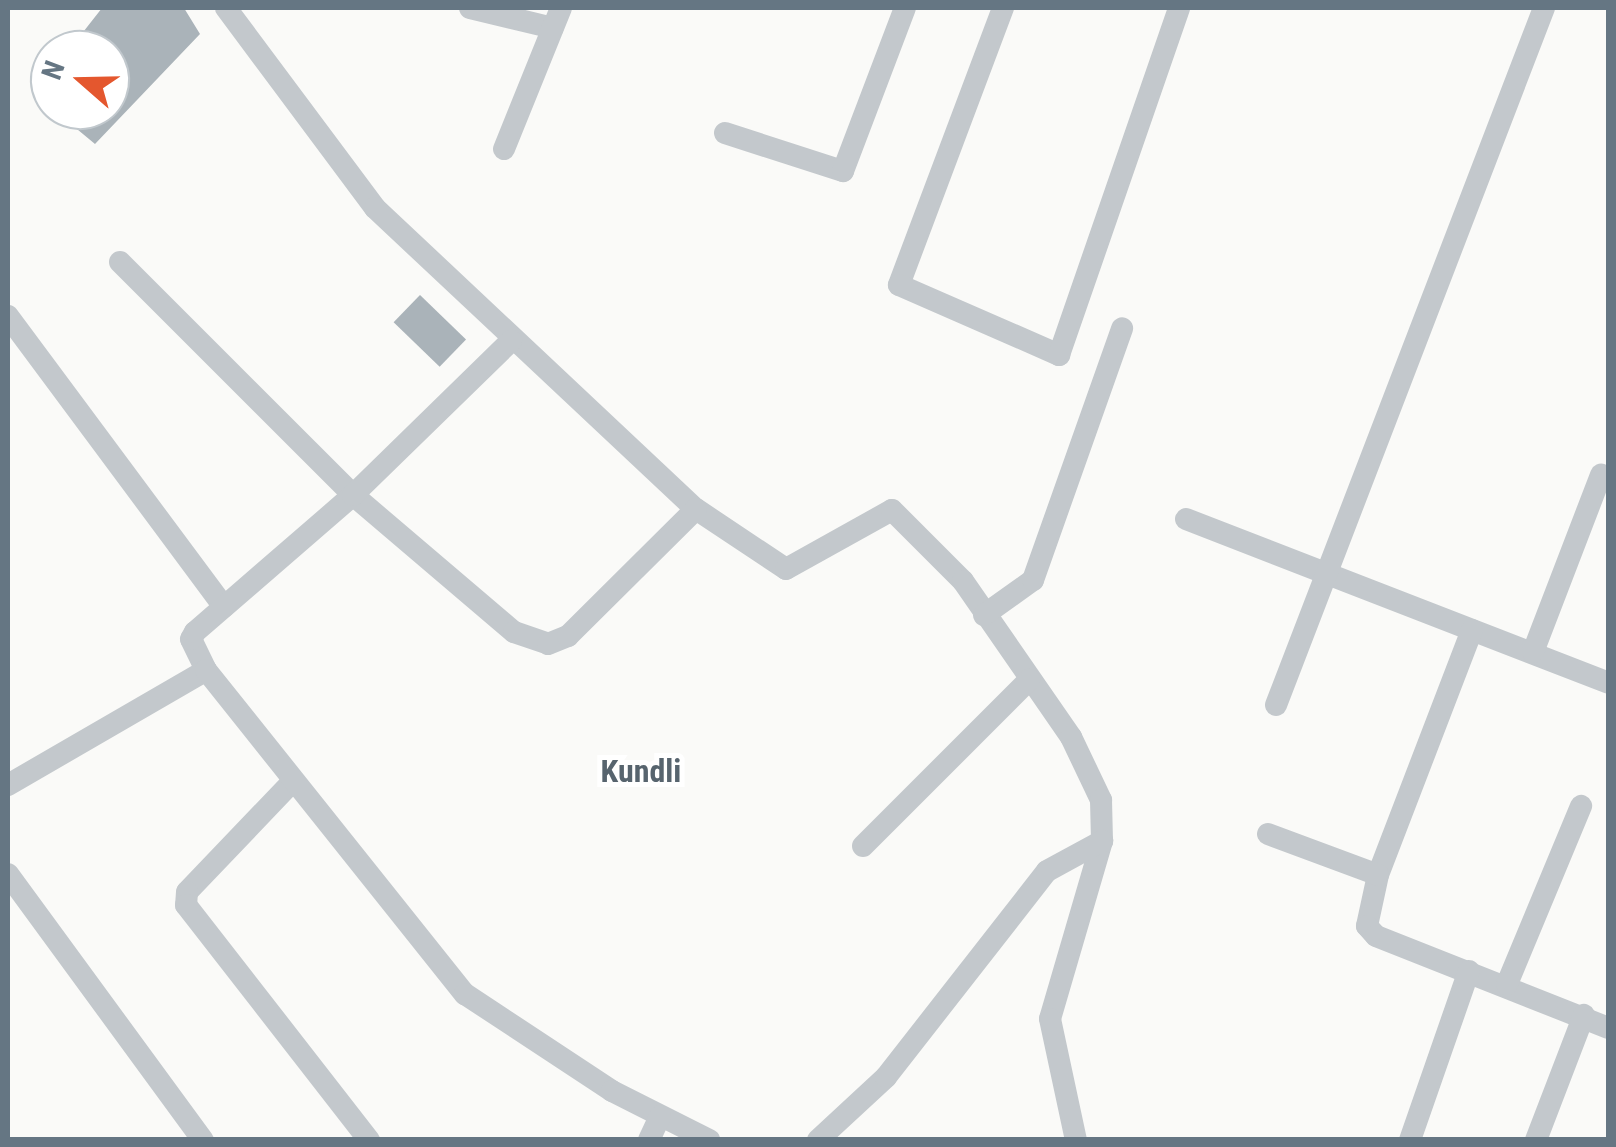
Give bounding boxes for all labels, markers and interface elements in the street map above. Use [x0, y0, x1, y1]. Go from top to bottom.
north arrow [30, 30, 130, 130]
text: N [35, 57, 72, 84]
district label: Kundli [601, 752, 681, 790]

